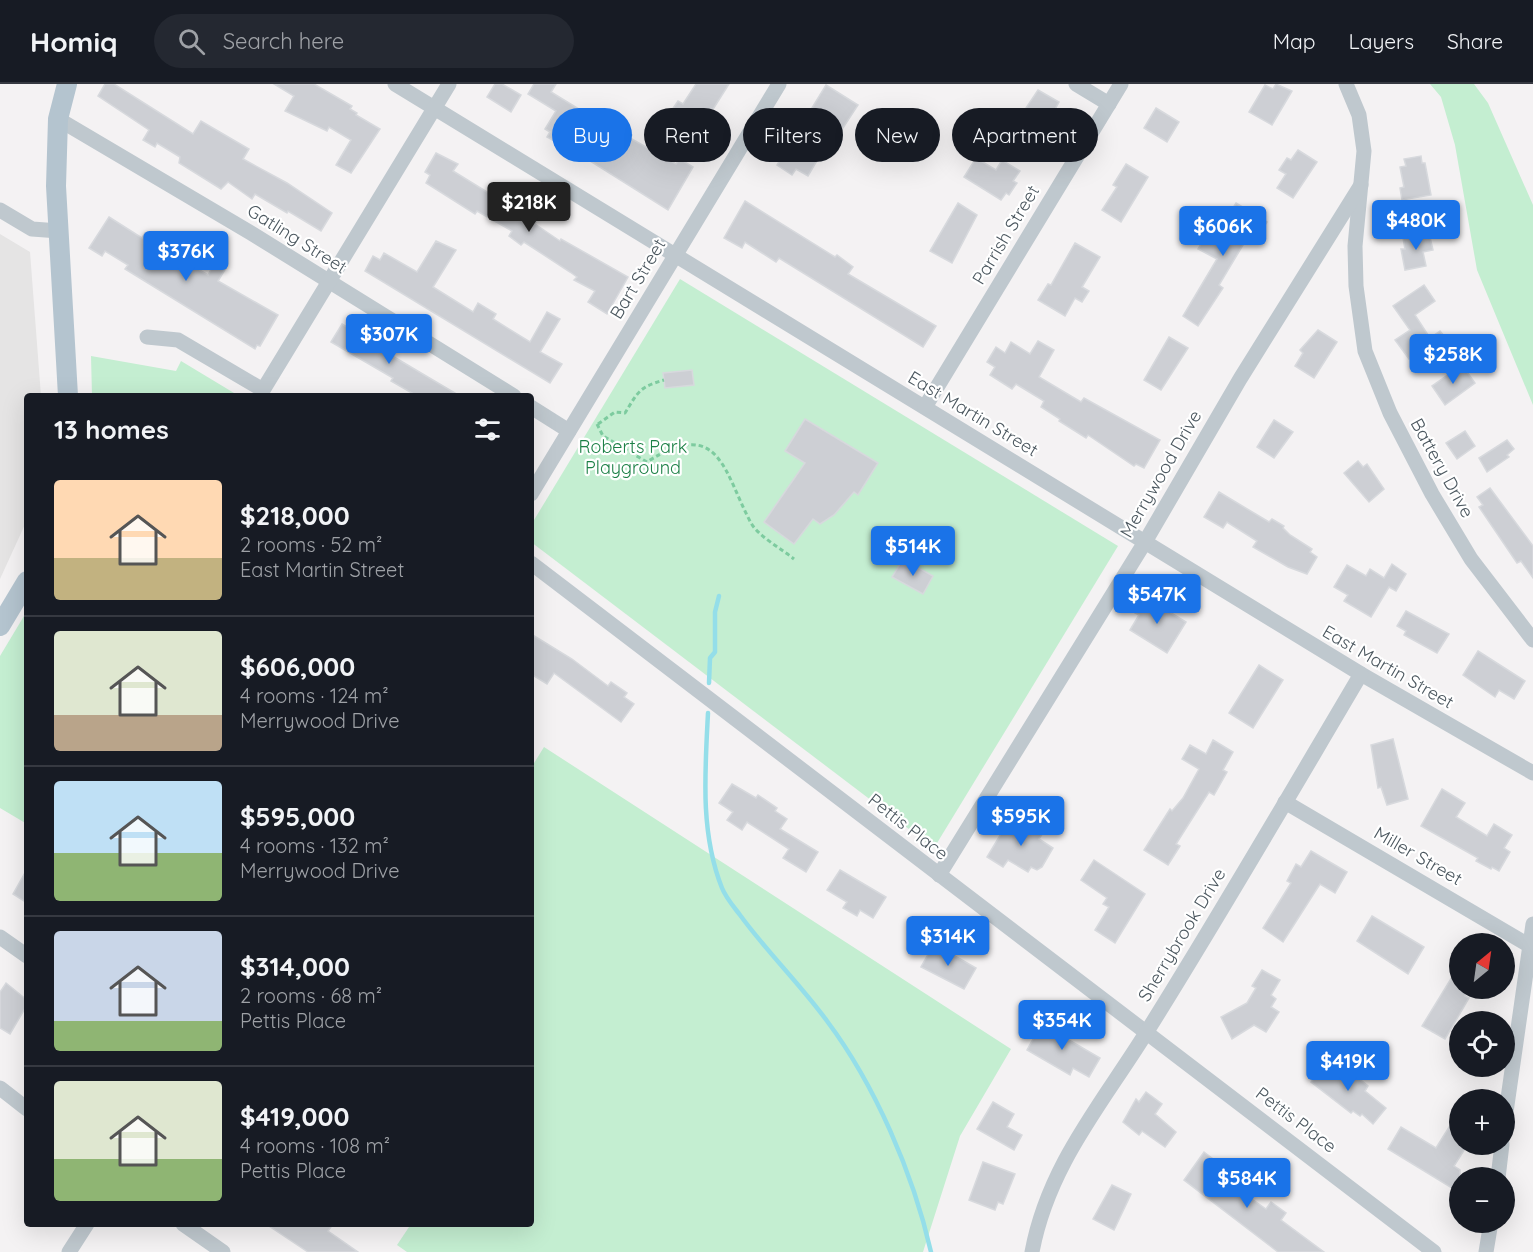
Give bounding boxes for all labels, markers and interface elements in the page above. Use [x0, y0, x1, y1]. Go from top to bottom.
search box [154, 14, 574, 68]
text: Homiq [30, 24, 118, 59]
icon: search [175, 25, 208, 58]
text: Search here [223, 27, 344, 55]
text: Map [1273, 28, 1316, 54]
text: Layers [1349, 28, 1414, 54]
text: Share [1447, 28, 1503, 54]
chip: Buy [552, 108, 632, 162]
chip: Rent [644, 108, 731, 162]
chip: Filters [743, 108, 843, 162]
chip: New [855, 108, 940, 162]
chip: Apartment [952, 108, 1098, 162]
street label: Parrish Street [967, 181, 1044, 289]
pin: $218K [487, 182, 571, 233]
text: $218K [501, 189, 557, 214]
street label: Gatling Street [243, 199, 351, 278]
pin: $480K [1374, 200, 1458, 251]
pin: $606K [1181, 206, 1265, 257]
text: $480K [1386, 207, 1446, 232]
text: $606K [1193, 213, 1253, 238]
pin: $376K [144, 231, 228, 282]
street label: Bart Street [605, 234, 671, 323]
text: $376K [157, 238, 215, 263]
pin: $307K [347, 314, 431, 365]
text: $307K [360, 321, 418, 346]
pin: $258K [1411, 334, 1495, 385]
text: $258K [1424, 341, 1482, 366]
street label: East Martin Street [904, 366, 1043, 461]
street label: Merrywood Drive [1115, 406, 1206, 542]
text: 13 homes [54, 413, 169, 446]
icon: filters [471, 413, 504, 446]
street label: Battery Drive [1406, 414, 1479, 522]
park label: Roberts Park Playground [579, 435, 687, 479]
text: $218,000 [240, 499, 350, 532]
icon: home [102, 504, 174, 576]
pin: $514K [871, 526, 955, 577]
text: 2 rooms · 52 m² [240, 532, 382, 557]
text: $514K [885, 533, 941, 558]
text: East Martin Street [240, 557, 404, 582]
pin: $547K [1115, 574, 1199, 625]
text: $547K [1128, 581, 1186, 606]
street label: East Martin Street [1319, 620, 1458, 713]
text: $606,000 [240, 650, 355, 683]
icon: home [102, 655, 174, 727]
text: 4 rooms · 124 m² [240, 683, 389, 708]
text: Merrywood Drive [240, 708, 400, 733]
street label: Pettis Place [864, 788, 953, 865]
pin: $595K [979, 796, 1063, 847]
text: $595,000 [240, 800, 355, 833]
text: $595K [991, 803, 1051, 828]
icon: home [102, 805, 174, 877]
street label: Miller Street [1370, 821, 1466, 890]
text: 4 rooms · 132 m² [240, 833, 389, 858]
text: Merrywood Drive [240, 858, 400, 883]
street label: Sherrybrook Drive [1133, 864, 1230, 1006]
pin: $314K [906, 916, 990, 967]
text: $314K [920, 923, 976, 948]
north arrow [1449, 933, 1515, 999]
map controls [1449, 933, 1515, 1233]
text: $314,000 [240, 950, 350, 983]
icon: home [102, 955, 174, 1027]
text: 2 rooms · 68 m² [240, 983, 382, 1008]
pin: $354K [1020, 1000, 1104, 1051]
text: $354K [1032, 1007, 1092, 1032]
text: Pettis Place [240, 1008, 346, 1033]
button: locate [1449, 1011, 1515, 1077]
pin: $419K [1306, 1041, 1390, 1092]
text: $419K [1320, 1048, 1376, 1073]
street label: Pettis Place [1251, 1082, 1341, 1157]
button: + [1449, 1089, 1515, 1155]
text: $419,000 [240, 1100, 349, 1133]
icon: home [102, 1105, 174, 1177]
text: 4 rooms · 108 m² [240, 1133, 390, 1158]
text: Pettis Place [240, 1158, 346, 1183]
pin: $584K [1205, 1158, 1289, 1209]
text: $584K [1217, 1165, 1277, 1190]
button: − [1449, 1167, 1515, 1233]

